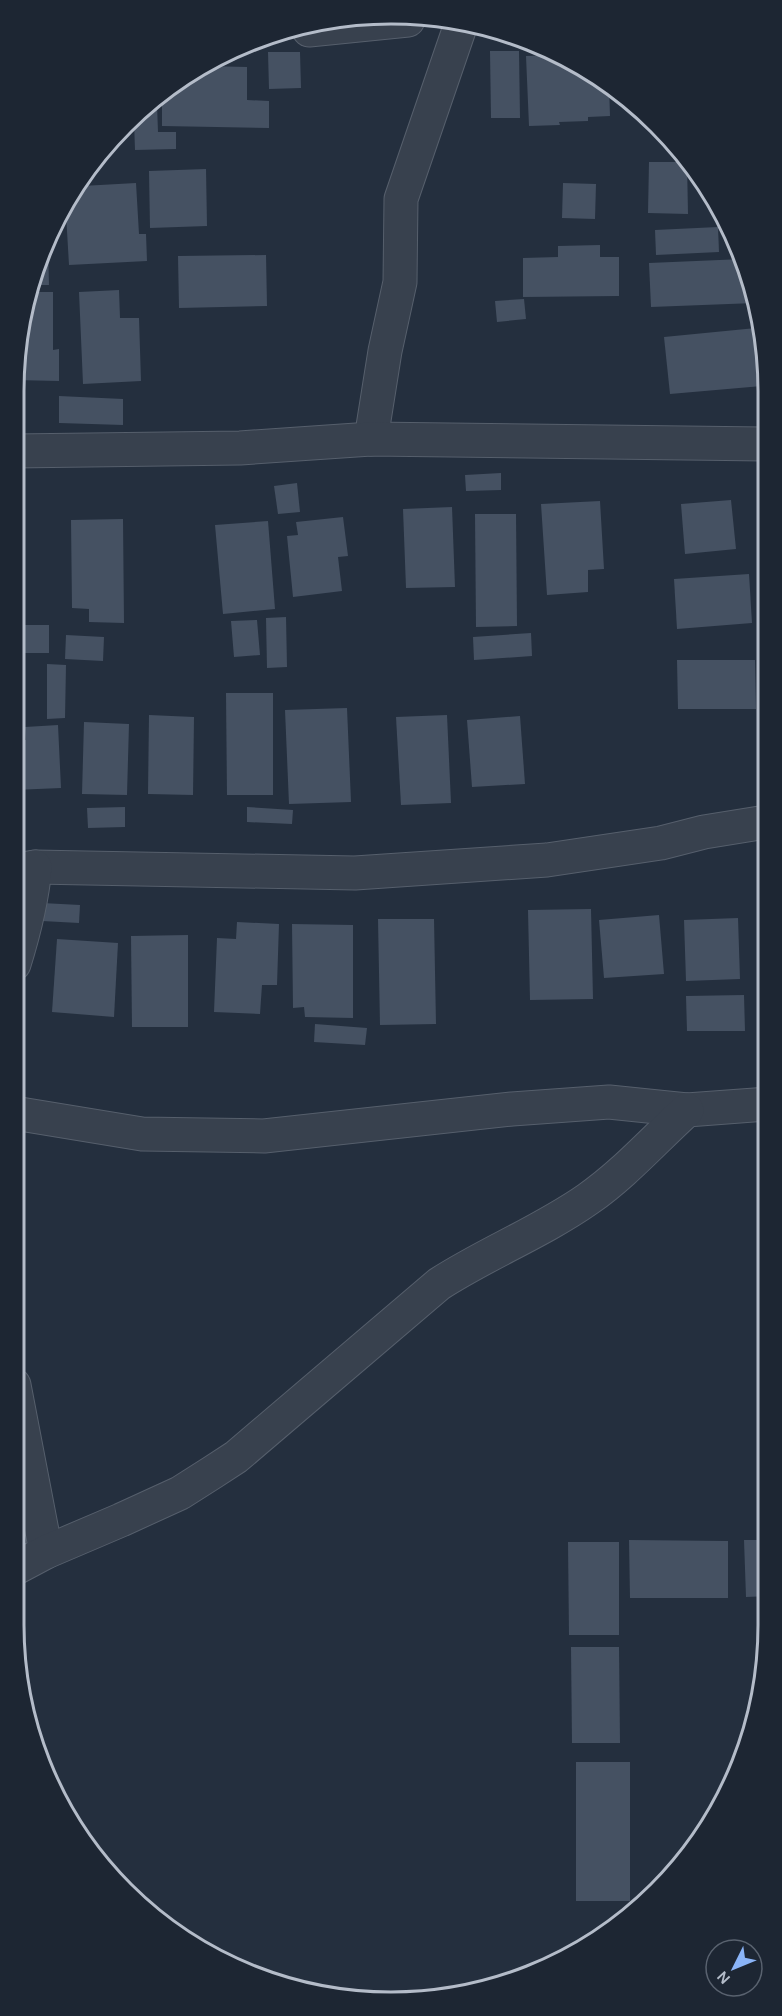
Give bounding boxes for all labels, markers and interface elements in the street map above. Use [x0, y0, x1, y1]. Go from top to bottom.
north arrow [704, 1938, 764, 1998]
text: N [713, 1967, 734, 1989]

